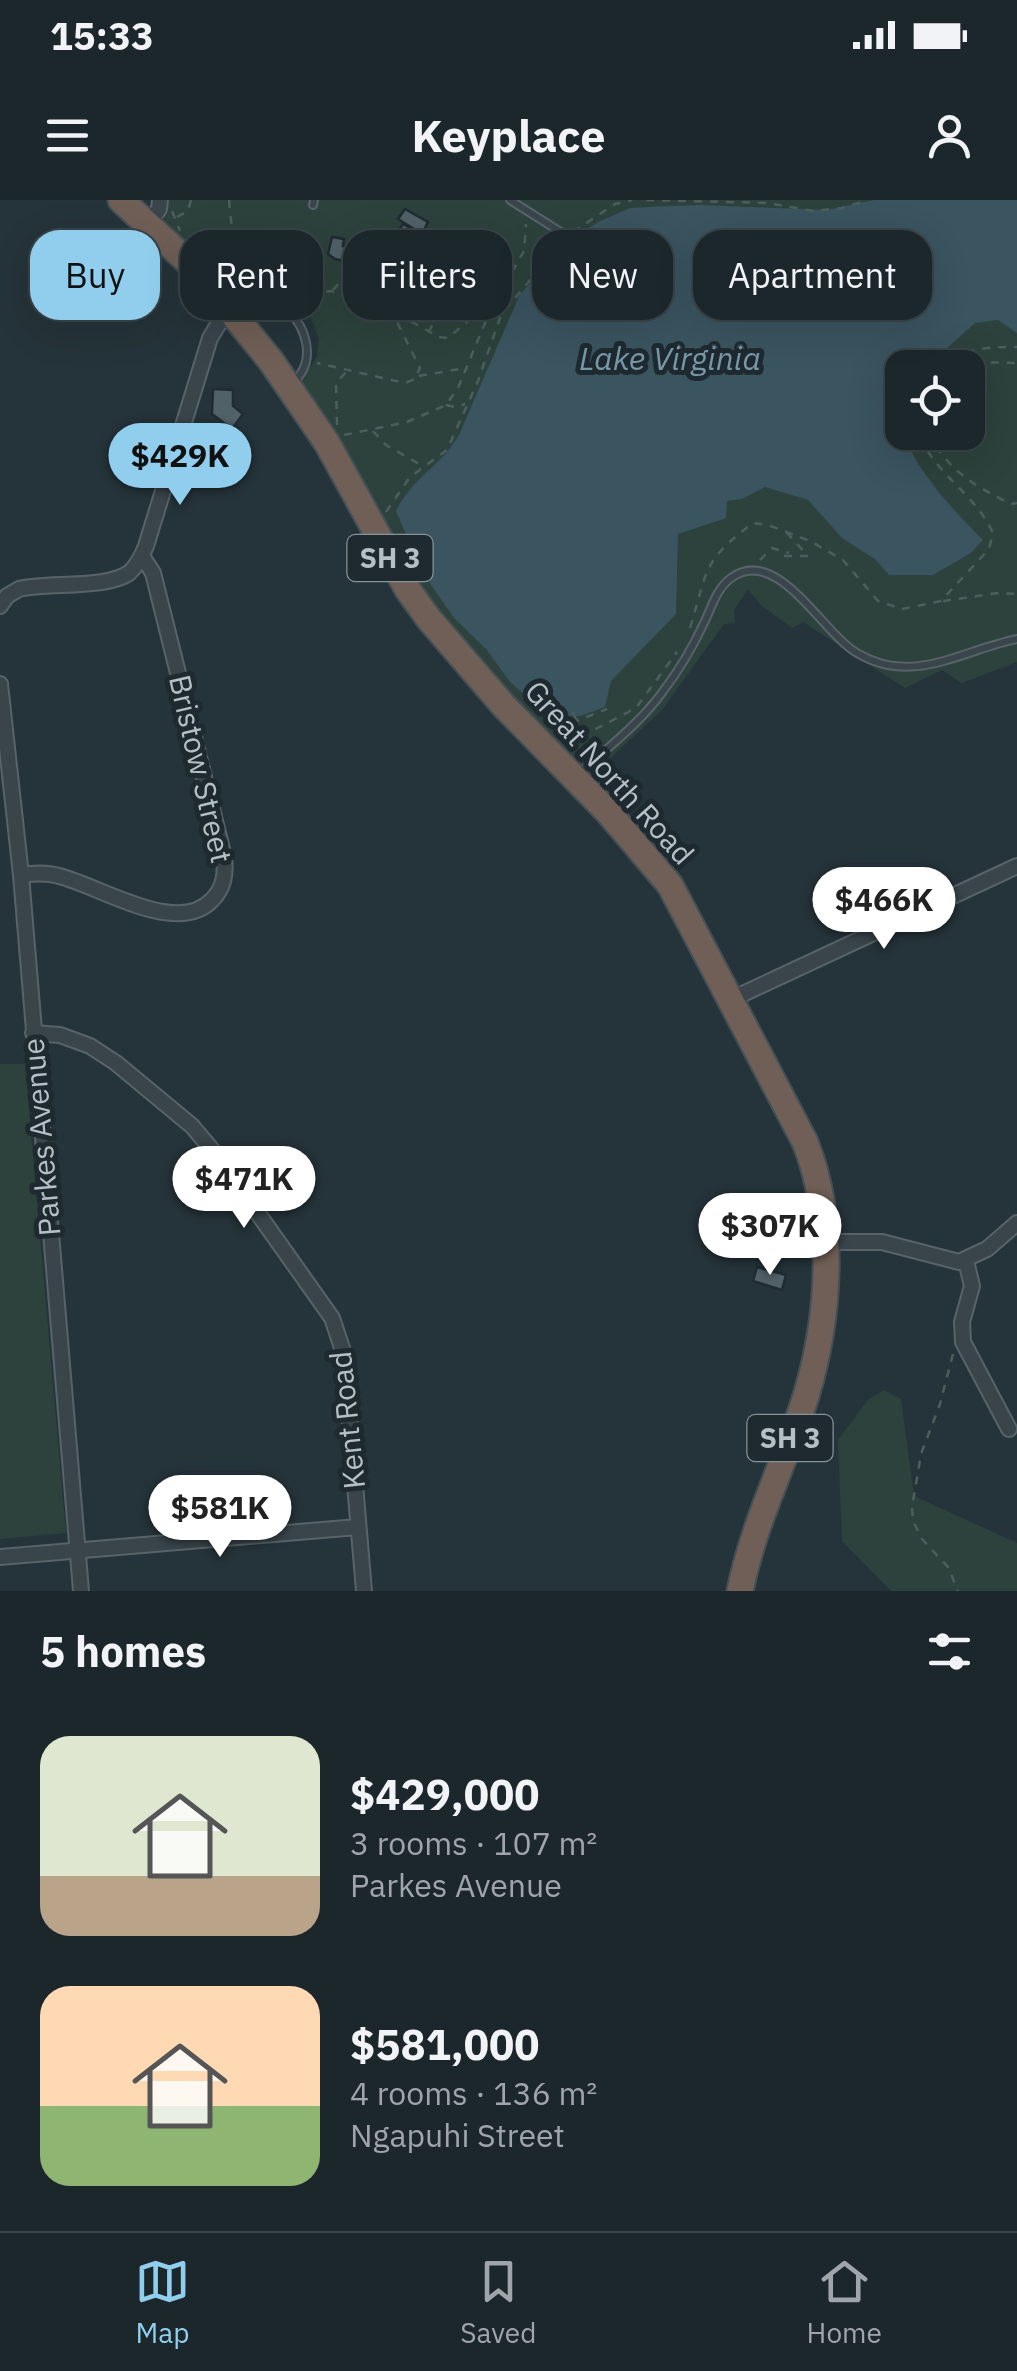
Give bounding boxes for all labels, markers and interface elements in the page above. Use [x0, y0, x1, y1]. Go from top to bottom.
text: 15:33 [50, 11, 154, 60]
text: Keyplace [411, 106, 606, 164]
icon: menu [40, 108, 95, 163]
icon: person [922, 108, 977, 163]
chip: Buy [30, 230, 160, 320]
chip: Rent [180, 230, 323, 320]
chip: Filters [343, 230, 512, 320]
chip: New [532, 230, 673, 320]
chip: Apartment [693, 230, 932, 320]
water label: Lake Virginia [579, 337, 761, 379]
map controls [885, 350, 985, 450]
button: locate [885, 350, 985, 450]
pin: $429K [110, 423, 250, 508]
text: $429K [130, 434, 230, 476]
road number: SH 3 [348, 535, 432, 581]
street label: Bristow Street [161, 671, 242, 867]
street label: Great North Road [517, 672, 703, 872]
pin: $466K [814, 867, 954, 952]
text: $466K [834, 878, 934, 920]
street label: Parkes Avenue [12, 1037, 69, 1238]
pin: $471K [174, 1146, 314, 1231]
text: $471K [194, 1157, 294, 1199]
pin: $307K [700, 1193, 840, 1278]
text: $307K [720, 1204, 820, 1246]
street label: Kent Road [320, 1349, 373, 1491]
road number: SH 3 [748, 1415, 832, 1461]
pin: $581K [150, 1475, 290, 1560]
text: $581K [170, 1486, 270, 1528]
text: 5 homes [40, 1624, 206, 1679]
icon: filters [922, 1624, 977, 1679]
text: $429,000 [350, 1767, 539, 1822]
icon: home [120, 1776, 240, 1896]
text: 3 rooms · 107 m² [350, 1822, 597, 1864]
text: Parkes Avenue [350, 1864, 562, 1906]
text: $581,000 [350, 2017, 539, 2072]
icon: home [120, 2026, 240, 2146]
text: 4 rooms · 136 m² [350, 2072, 597, 2114]
text: Ngapuhi Street [350, 2114, 565, 2156]
tab: Map [135, 2254, 190, 2351]
tab: Saved [460, 2254, 536, 2351]
tab: Home [807, 2254, 882, 2351]

